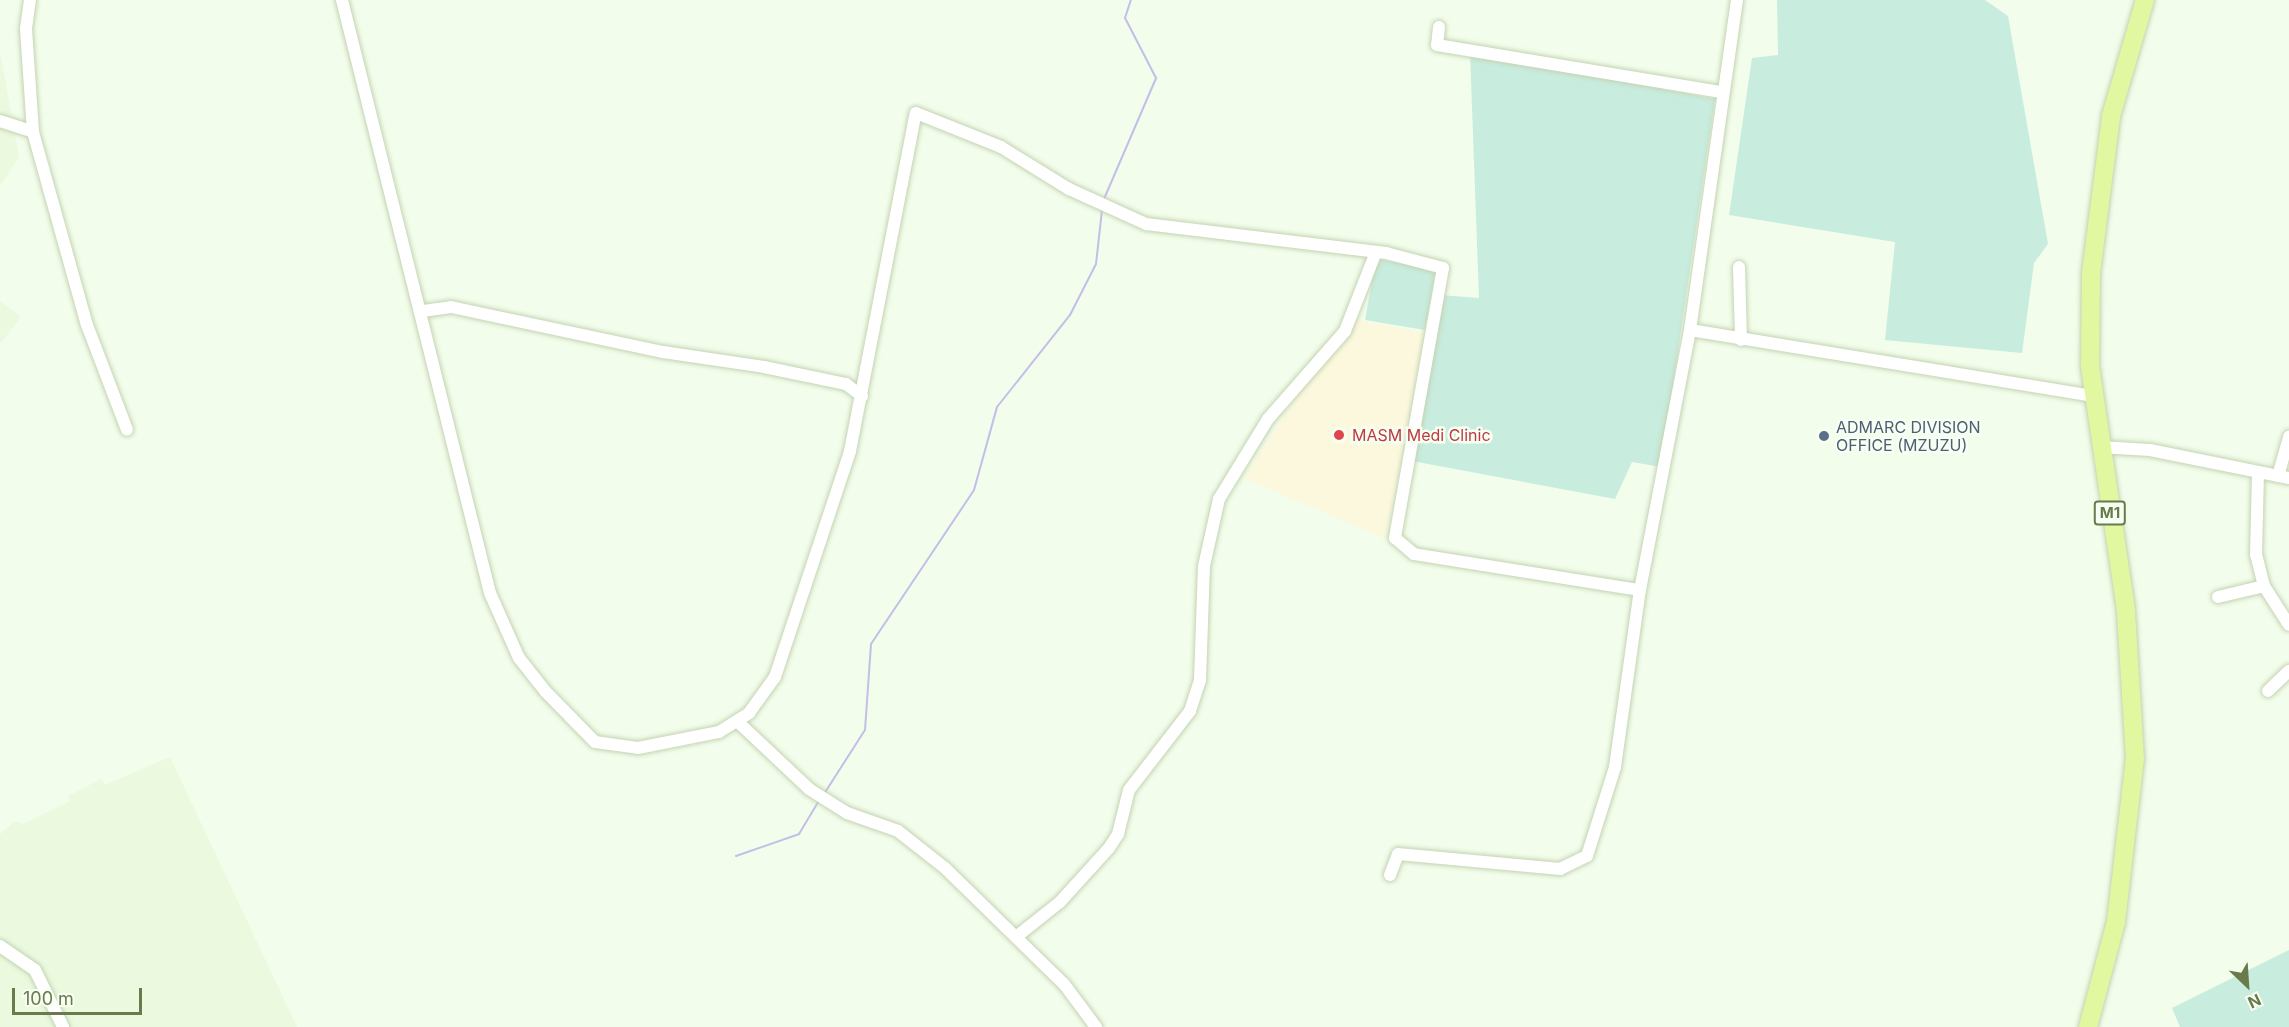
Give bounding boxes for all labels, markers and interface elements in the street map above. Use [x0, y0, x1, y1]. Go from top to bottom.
place label: ADMARC DIVISION OFFICE (MZUZU) [1836, 417, 1981, 455]
place label: MASM Medi Clinic [1352, 425, 1491, 445]
marker: MASM Medi Clinic [1330, 426, 1348, 444]
marker: ADMARC DIVISION OFFICE (MZUZU) [1817, 429, 1831, 443]
road number: M1 [2094, 501, 2126, 525]
north arrow [2217, 955, 2277, 1015]
scale bar [15, 976, 146, 1014]
text: 100 m [23, 988, 74, 1009]
text: N [2245, 990, 2264, 1013]

